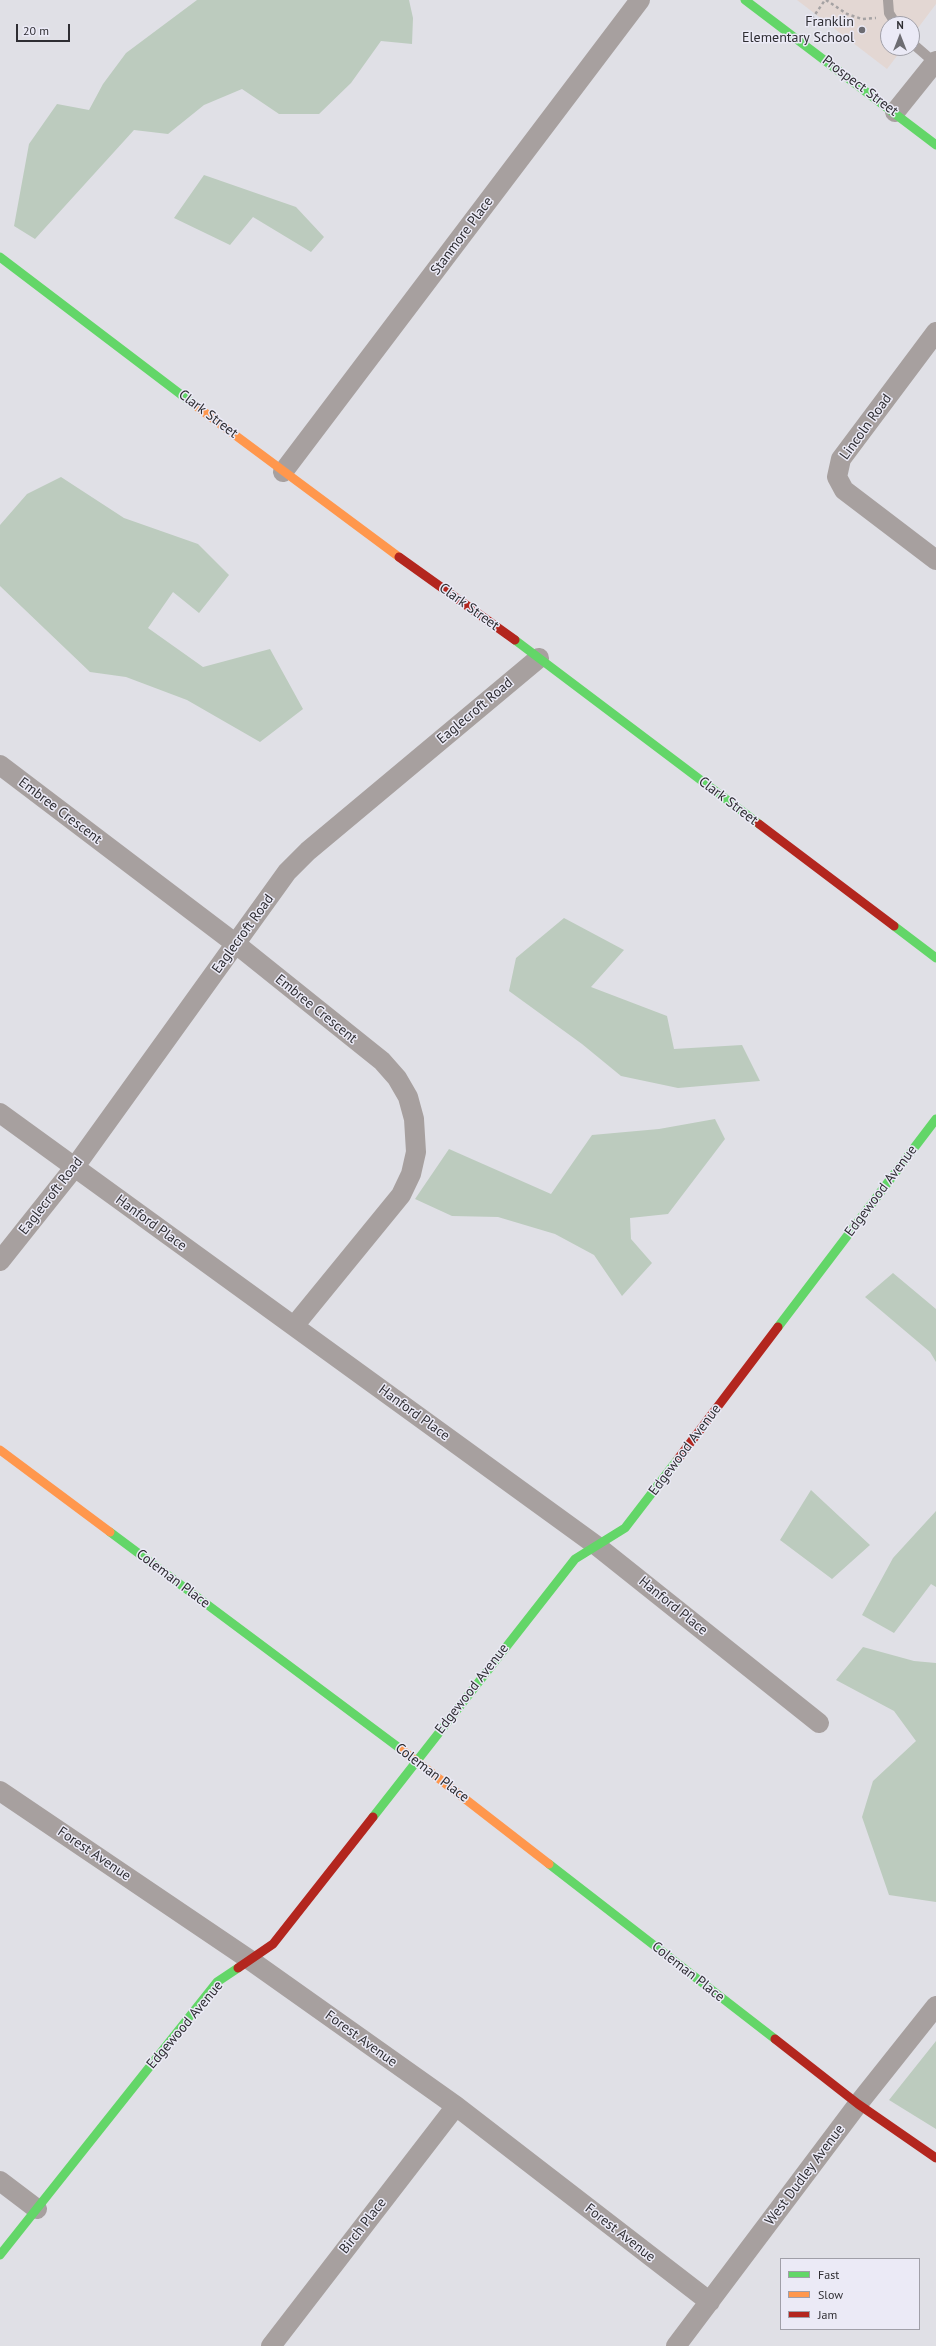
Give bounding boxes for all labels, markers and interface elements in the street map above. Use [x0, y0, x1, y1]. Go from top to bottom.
place label: Franklin Elementary School [742, 14, 854, 46]
scale bar [18, 16, 72, 42]
north arrow [880, 16, 920, 56]
text: N [896, 18, 904, 32]
text: 20 m [23, 23, 49, 38]
marker: Franklin Elementary School [857, 25, 867, 35]
street label: Prospect Street [819, 52, 901, 120]
street label: Stanmore Place [427, 194, 497, 278]
street label: Clark Street [175, 386, 241, 442]
street label: Lincoln Road [836, 391, 896, 463]
street label: Clark Street [436, 580, 502, 634]
street label: Eaglecroft Road [434, 674, 516, 748]
street label: Clark Street [695, 773, 761, 829]
street label: Embree Crescent [15, 774, 105, 848]
street label: Eaglecroft Road [209, 891, 277, 977]
street label: Embree Crescent [272, 971, 360, 1047]
street label: Edgewood Avenue [841, 1142, 921, 1240]
street label: Eaglecroft Road [16, 1154, 86, 1238]
street label: Hanford Place [112, 1192, 190, 1254]
street label: Hanford Place [375, 1382, 453, 1444]
street label: Edgewood Avenue [645, 1401, 725, 1499]
street label: Coleman Place [133, 1546, 213, 1612]
street label: Hanford Place [635, 1573, 711, 1639]
street label: Edgewood Avenue [432, 1641, 512, 1737]
street label: Coleman Place [392, 1740, 472, 1806]
street label: Forest Avenue [54, 1823, 134, 1885]
street label: Coleman Place [648, 1938, 728, 2006]
street label: Edgewood Avenue [143, 1978, 227, 2072]
street label: Forest Avenue [322, 2007, 400, 2071]
street label: West Dudley Avenue [762, 2121, 848, 2229]
street label: Birch Place [336, 2195, 390, 2257]
street label: Forest Avenue [581, 2200, 659, 2266]
legend [780, 2258, 920, 2330]
text: Fast [818, 2267, 839, 2282]
text: Slow [818, 2287, 843, 2302]
text: Jam [818, 2307, 837, 2322]

